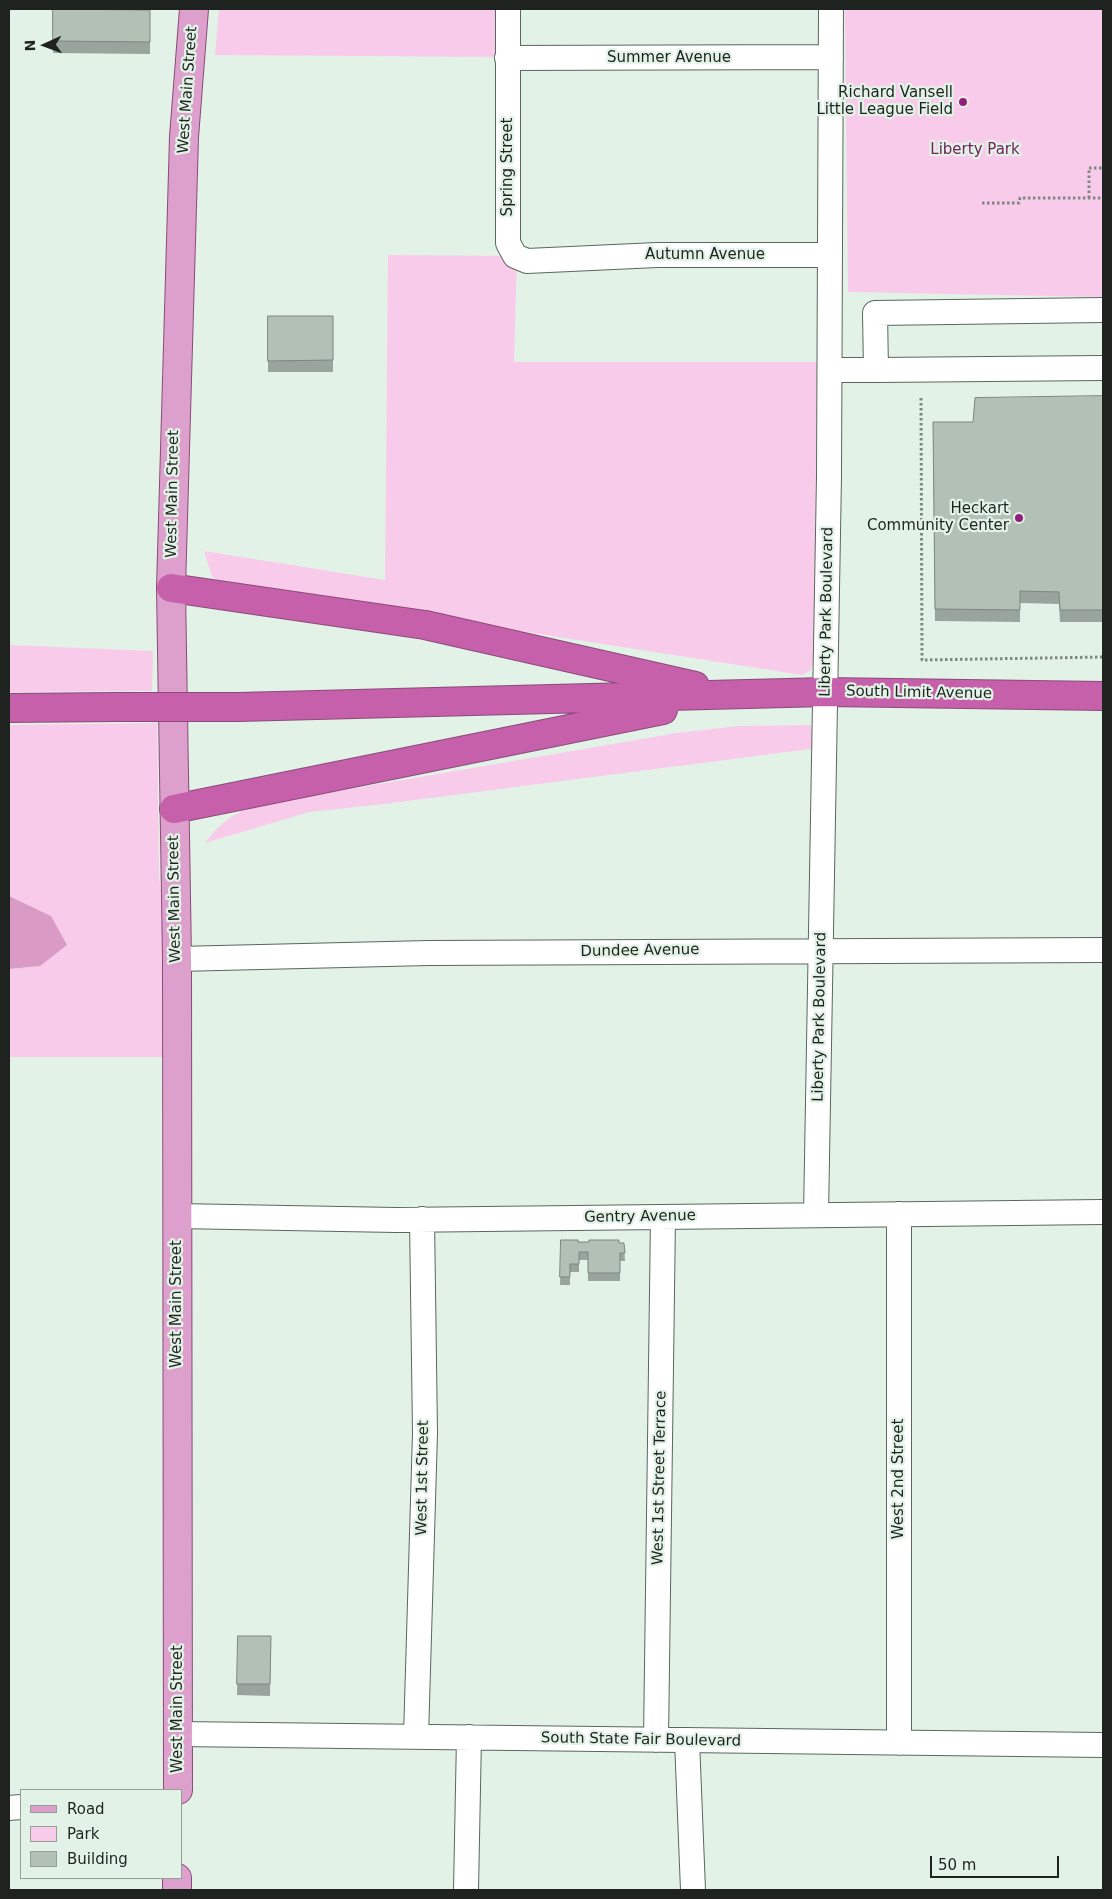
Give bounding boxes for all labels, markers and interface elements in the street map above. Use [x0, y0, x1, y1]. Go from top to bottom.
north arrow [20, 20, 70, 70]
street label: West Main Street [175, 26, 201, 154]
text: N [22, 39, 38, 52]
street label: Summer Avenue [607, 49, 731, 67]
place label: Richard Vansell Little League Field [816, 84, 953, 119]
marker: Richard Vansell Little League Field [957, 96, 969, 108]
street label: Spring Street [499, 118, 517, 216]
park label: Liberty Park [930, 141, 1020, 159]
street label: Autumn Avenue [645, 246, 765, 264]
street label: West Main Street [163, 430, 183, 558]
place label: Heckart Community Center [867, 500, 1009, 535]
marker: Heckart Community Center [1013, 512, 1025, 524]
street label: Liberty Park Boulevard [817, 527, 837, 697]
street label: South Limit Avenue [846, 683, 992, 703]
street label: West Main Street [165, 835, 185, 963]
street label: Liberty Park Boulevard [810, 932, 830, 1102]
street label: Dundee Avenue [580, 941, 700, 961]
street label: Gentry Avenue [584, 1207, 696, 1227]
street label: West Main Street [168, 1240, 186, 1368]
street label: West 1st Street Terrace [649, 1391, 671, 1565]
street label: West 2nd Street [890, 1419, 908, 1539]
street label: West 1st Street [413, 1420, 433, 1536]
street label: West Main Street [169, 1645, 187, 1773]
street label: South State Fair Boulevard [541, 1729, 741, 1751]
legend [20, 1789, 182, 1879]
text: Road [67, 1800, 105, 1818]
text: Park [67, 1825, 99, 1843]
scale bar [932, 1846, 1061, 1878]
text: Building [67, 1850, 128, 1868]
text: 50 m [938, 1856, 976, 1874]

